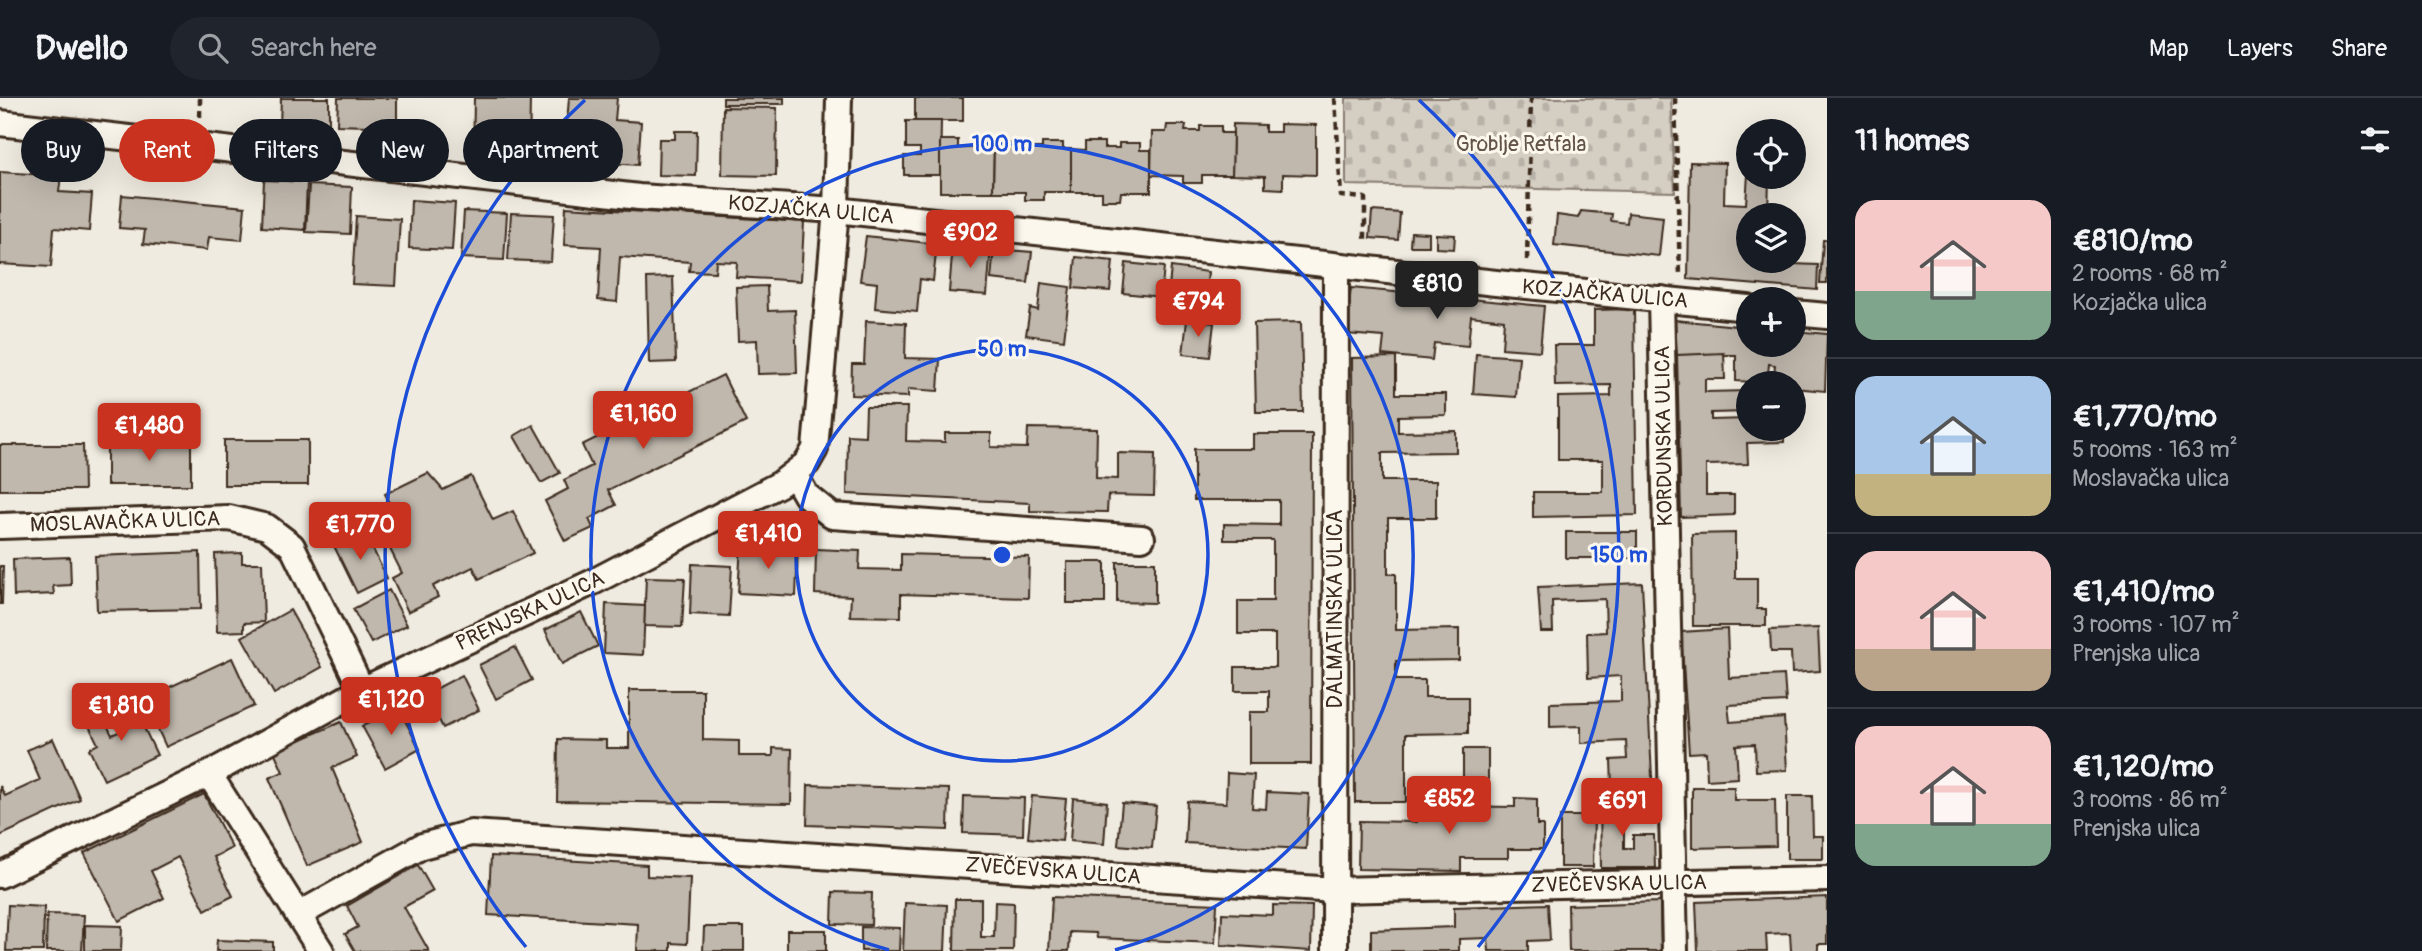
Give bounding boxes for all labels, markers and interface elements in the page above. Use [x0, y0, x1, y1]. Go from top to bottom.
search box [170, 17, 660, 80]
text: Dwello [35, 28, 128, 69]
icon: search [194, 29, 232, 67]
text: Search here [250, 32, 377, 64]
text: Map [2149, 34, 2189, 63]
text: Layers [2227, 34, 2293, 63]
text: Share [2331, 34, 2387, 63]
chip: Buy [21, 119, 105, 182]
chip: Rent [119, 119, 215, 182]
chip: Filters [229, 119, 342, 182]
chip: New [356, 119, 449, 182]
chip: Apartment [463, 119, 623, 182]
map controls [1736, 119, 1806, 441]
button: locate [1736, 119, 1806, 189]
icon: filters [2356, 121, 2394, 159]
text: 11 homes [1855, 122, 1969, 159]
text: 100 m [972, 131, 1032, 158]
park label: Groblje Retfala [1456, 131, 1586, 158]
street label: KOZJAČKA ULICA [727, 188, 895, 231]
button: layers [1736, 203, 1806, 273]
pin: €902 [929, 211, 1011, 270]
text: €902 [942, 218, 998, 247]
text: €810/mo [2072, 222, 2193, 259]
icon: home [1911, 228, 1995, 312]
text: 2 rooms · 68 m² [2072, 259, 2228, 288]
pin: €810 [1396, 262, 1478, 321]
text: €810 [1411, 269, 1463, 298]
street label: KOZJAČKA ULICA [1521, 272, 1689, 315]
pin: €794 [1157, 280, 1239, 339]
text: €794 [1172, 287, 1224, 316]
button: + [1736, 287, 1806, 357]
text: Kozjačka ulica [2072, 288, 2207, 317]
text: 50 m [978, 336, 1027, 363]
street label: KORDUNSKA ULICA [1649, 345, 1679, 527]
button: − [1736, 371, 1806, 441]
pin: €1,160 [586, 392, 700, 451]
text: €1,770/mo [2072, 398, 2217, 435]
text: €1,160 [609, 399, 677, 428]
pin: €1,480 [92, 404, 206, 463]
icon: home [1911, 404, 1995, 488]
text: €1,480 [114, 411, 184, 440]
text: 5 rooms · 163 m² [2072, 435, 2238, 464]
text: Moslavačka ulica [2072, 464, 2229, 493]
pin: €1,770 [303, 503, 417, 562]
street label: MOSLAVAČKA ULICA [29, 504, 221, 539]
text: €1,770 [325, 510, 395, 539]
street label: DALMATINSKA ULICA [1322, 510, 1349, 708]
pin: €1,410 [711, 512, 825, 571]
text: €1,410 [734, 519, 802, 548]
text: 150 m [1590, 542, 1648, 569]
centre of rings [990, 543, 1014, 567]
street label: PRENJSKA ULICA [451, 565, 609, 657]
text: €1,410/mo [2072, 573, 2214, 610]
icon: home [1911, 579, 1995, 663]
text: 3 rooms · 107 m² [2072, 610, 2240, 639]
text: Prenjska ulica [2072, 639, 2200, 668]
pin: €1,120 [334, 678, 448, 737]
pin: €1,810 [64, 684, 178, 743]
text: €1,120 [357, 685, 425, 714]
text: €1,810 [88, 691, 154, 720]
text: €1,120/mo [2072, 748, 2214, 785]
icon: home [1911, 754, 1995, 838]
pin: €852 [1408, 776, 1490, 836]
pin: €691 [1581, 778, 1663, 838]
text: €852 [1423, 784, 1475, 813]
text: 3 rooms · 86 m² [2072, 785, 2228, 814]
text: €691 [1597, 786, 1647, 815]
text: Prenjska ulica [2072, 814, 2200, 843]
street label: ZVEČEVSKA ULICA [964, 850, 1142, 891]
street label: ZVEČEVSKA ULICA [1531, 868, 1707, 899]

